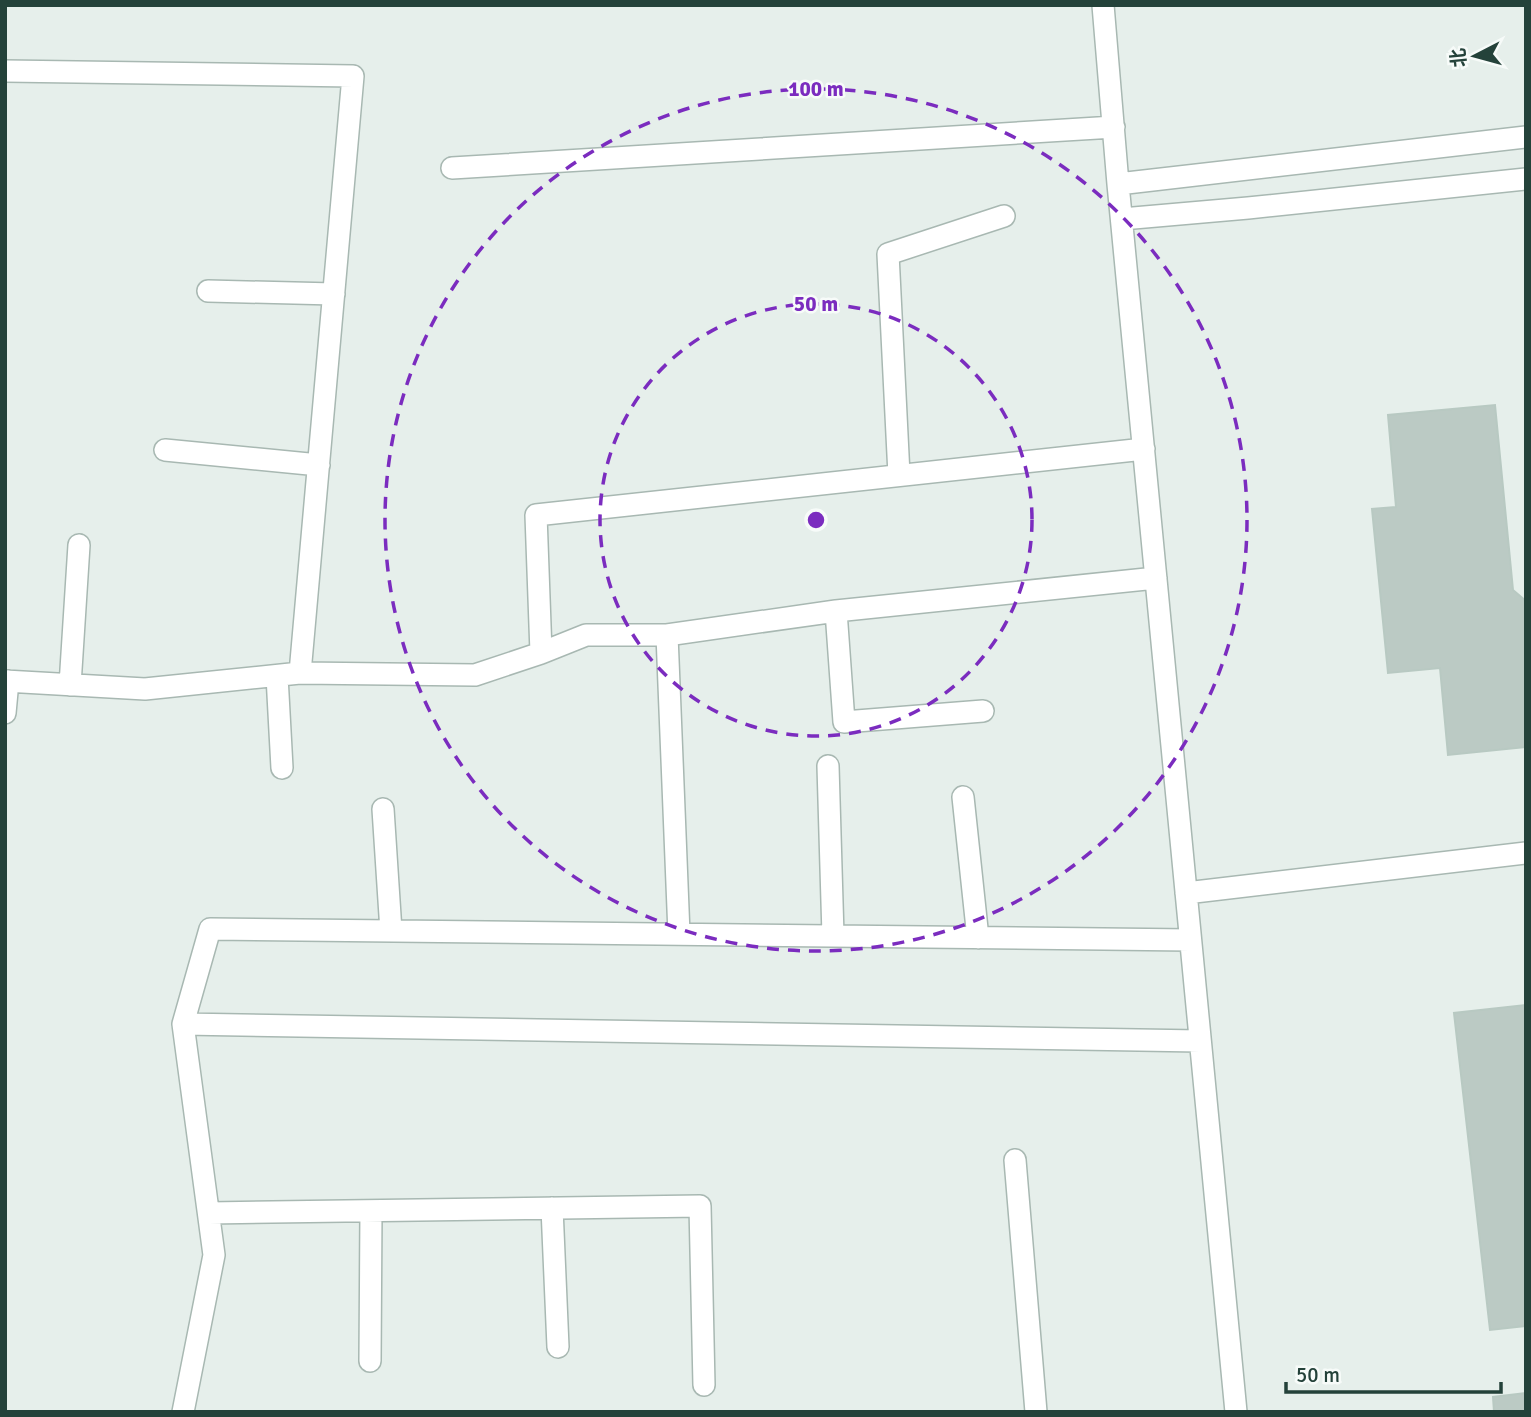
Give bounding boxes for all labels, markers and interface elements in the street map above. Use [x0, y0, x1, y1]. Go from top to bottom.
north arrow [1440, 21, 1510, 91]
text: 北 [1446, 47, 1472, 68]
text: 100 m [788, 76, 844, 102]
text: 50 m [794, 291, 838, 317]
centre of rings [804, 508, 828, 532]
scale bar [1286, 1350, 1501, 1394]
text: 50 m [1296, 1362, 1340, 1388]

